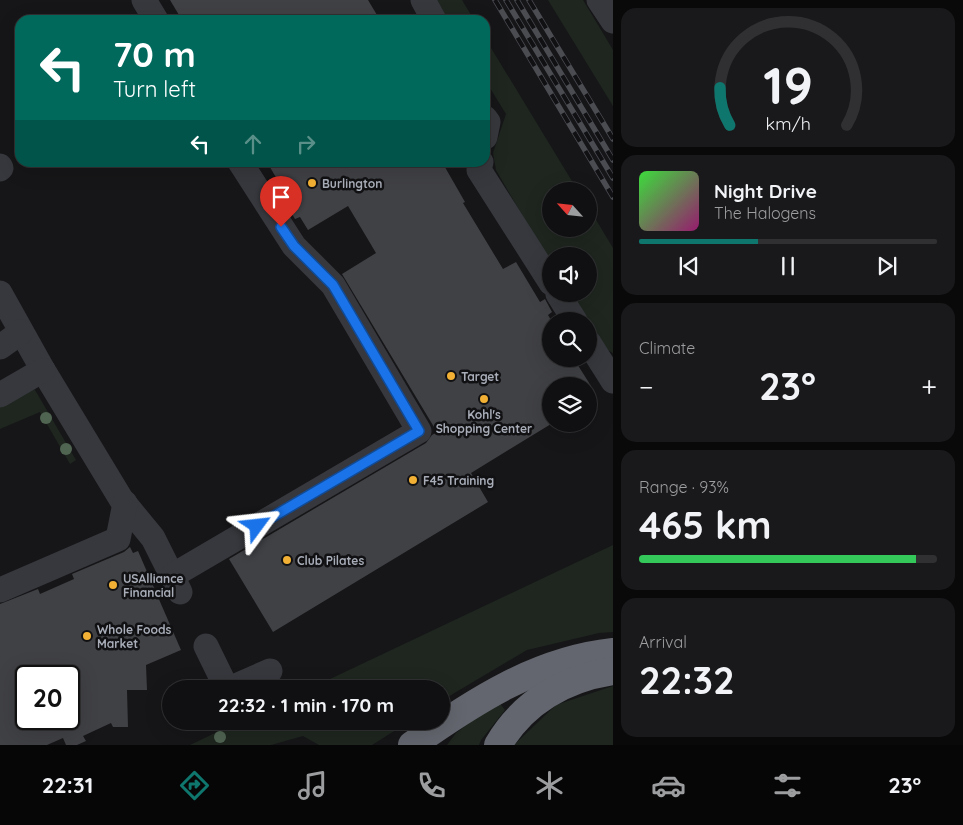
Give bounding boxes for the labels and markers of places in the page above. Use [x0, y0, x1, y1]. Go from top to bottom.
pin [260, 176, 302, 227]
place label: Burlington [322, 176, 382, 191]
marker: Burlington [306, 177, 318, 189]
place label: Target [461, 369, 499, 384]
marker: Target [445, 370, 457, 382]
marker: Kohl's Shopping Center [478, 393, 490, 405]
place label: Kohl's Shopping Center [436, 407, 532, 436]
place label: F45 Training [423, 473, 494, 488]
marker: F45 Training [407, 474, 419, 486]
place label: Club Pilates [297, 553, 364, 568]
marker: Club Pilates [281, 554, 293, 566]
place label: USAlliance Financial [123, 571, 184, 600]
marker: USAlliance Financial [107, 579, 119, 591]
place label: Whole Foods Market [97, 622, 171, 651]
marker: Whole Foods Market [81, 630, 93, 642]

